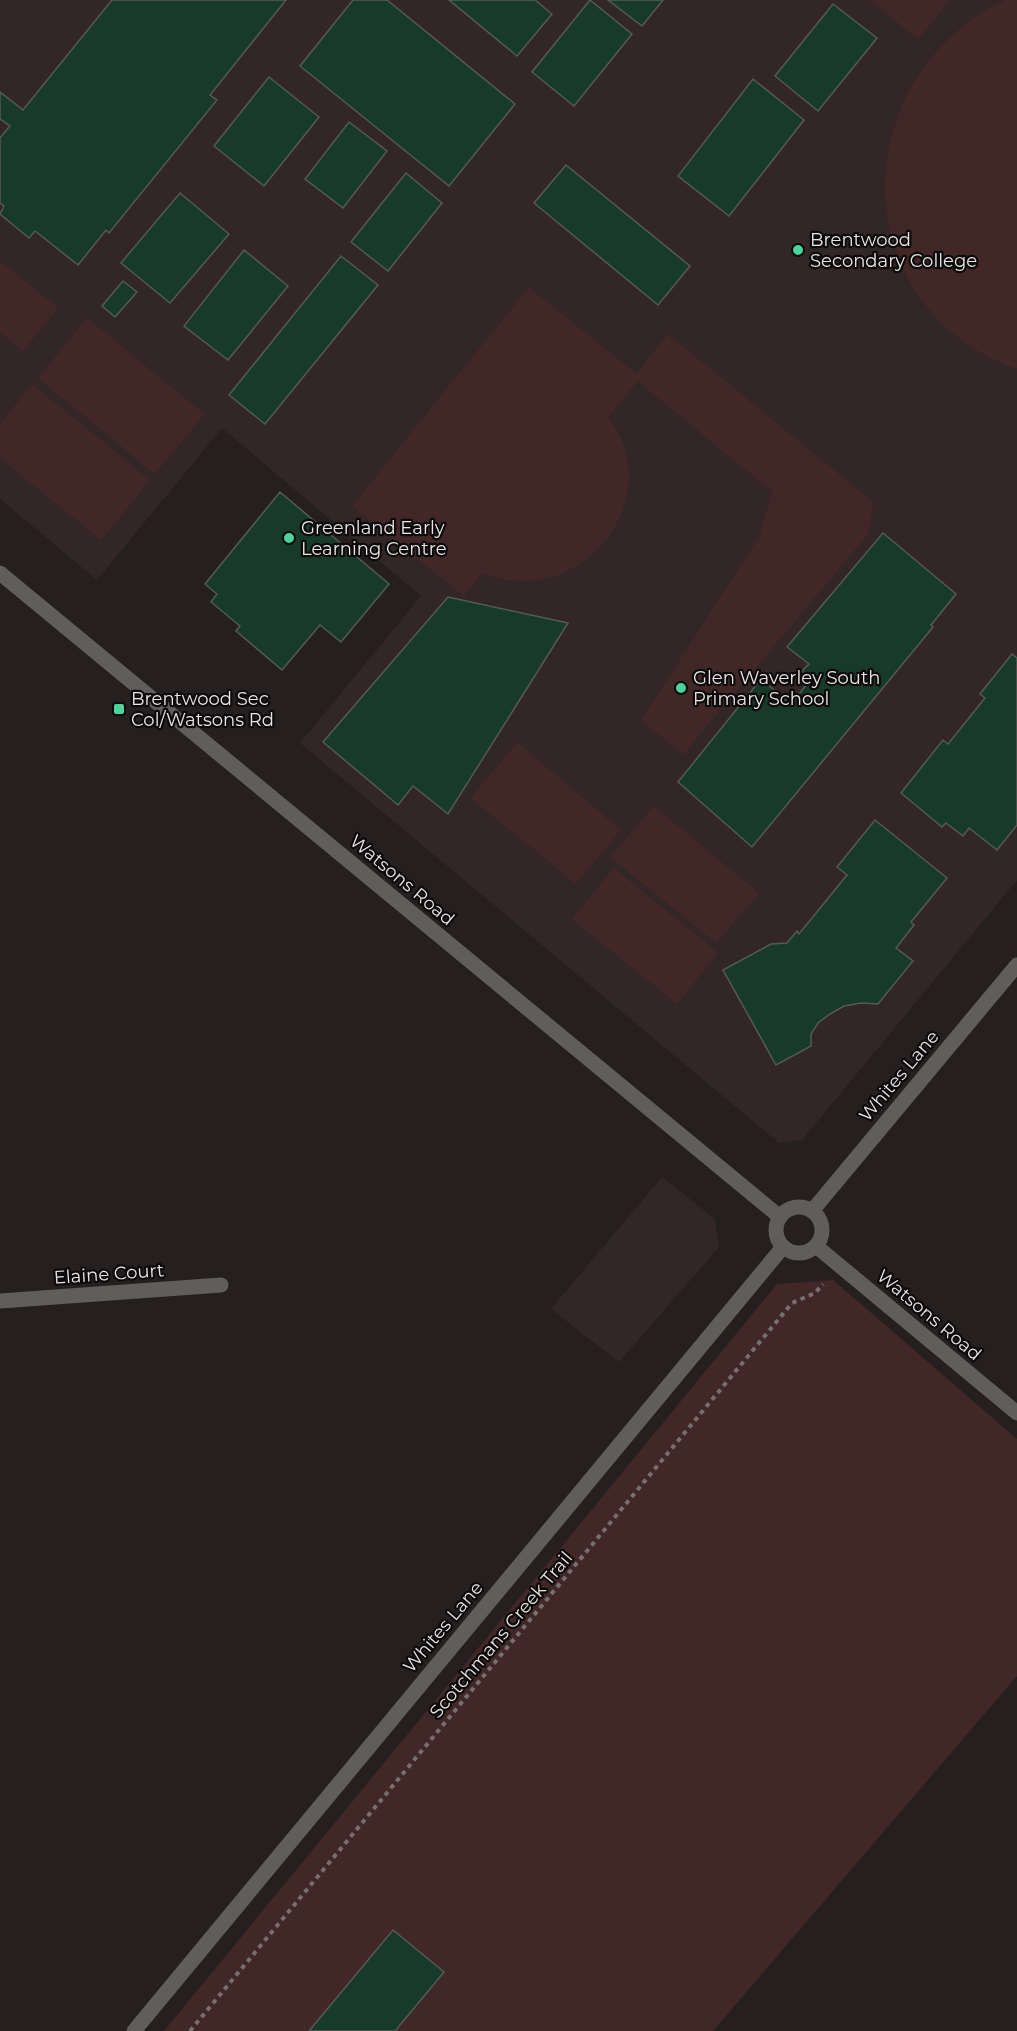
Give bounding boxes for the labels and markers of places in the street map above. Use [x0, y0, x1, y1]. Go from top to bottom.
place label: Brentwood Secondary College [810, 229, 977, 272]
marker: Brentwood Secondary College [791, 243, 805, 257]
place label: Greenland Early Learning Centre [301, 517, 447, 560]
marker: Greenland Early Learning Centre [282, 531, 296, 545]
place label: Glen Waverley South Primary School [693, 667, 880, 710]
marker: Glen Waverley South Primary School [674, 681, 688, 695]
place label: Brentwood Sec Col/Watsons Rd [131, 688, 274, 731]
marker: Brentwood Sec Col/Watsons Rd [112, 702, 126, 716]

